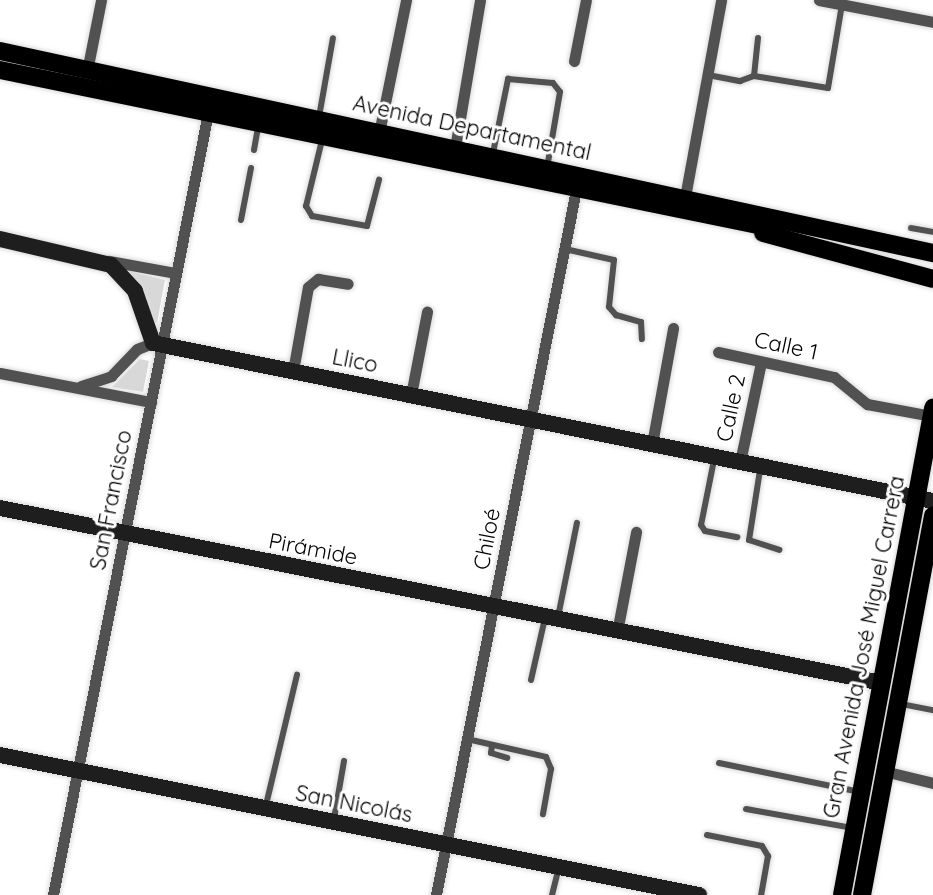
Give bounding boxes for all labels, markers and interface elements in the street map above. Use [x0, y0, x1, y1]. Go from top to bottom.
street label: Avenida Departamental [350, 90, 594, 166]
street label: Calle 1 [752, 326, 820, 366]
street label: Llico [330, 344, 380, 378]
street label: Calle 2 [711, 372, 751, 444]
street label: San Francisco [84, 428, 138, 572]
street label: Gran Avenida José Miguel Carrera [818, 473, 910, 821]
street label: Chiloé [468, 506, 506, 572]
street label: Pirámide [266, 527, 360, 571]
street label: San Nicolás [293, 780, 415, 828]

